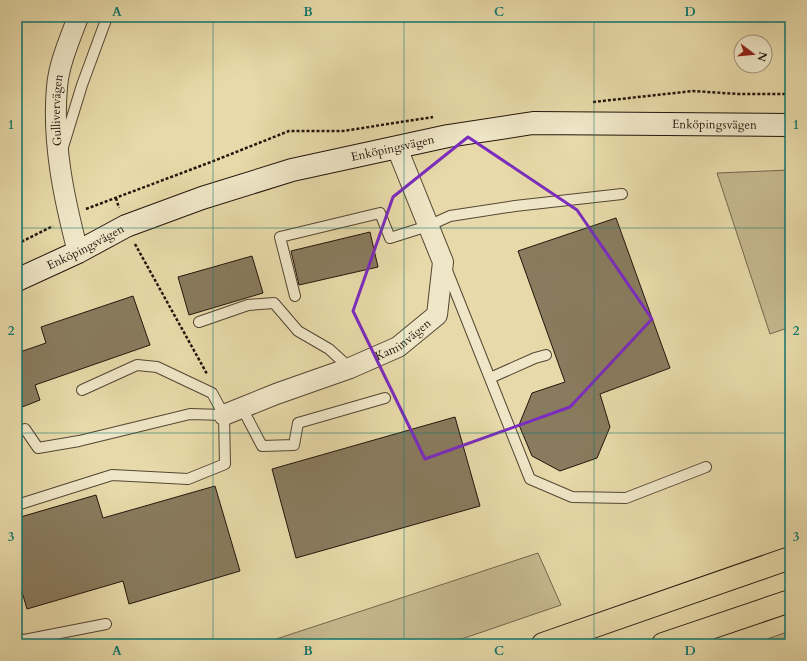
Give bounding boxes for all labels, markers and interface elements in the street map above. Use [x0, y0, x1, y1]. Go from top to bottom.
text: A [112, 3, 122, 21]
text: B [303, 3, 313, 21]
text: C [494, 3, 504, 21]
text: D [684, 3, 696, 21]
north arrow [733, 34, 773, 74]
text: N [753, 50, 771, 64]
street label: Gullivervägen [48, 73, 67, 147]
text: 1 [8, 116, 14, 134]
street label: Enköpingsvägen [672, 116, 757, 133]
text: 1 [793, 116, 799, 134]
street label: Enköpingsvägen [350, 131, 436, 165]
street label: Enköpingsvägen [44, 220, 127, 273]
street label: Kaminvägen [372, 315, 435, 364]
text: 2 [8, 322, 15, 340]
text: 2 [793, 322, 800, 340]
text: 3 [8, 528, 15, 546]
text: 3 [793, 528, 800, 546]
text: A [112, 642, 122, 660]
text: B [303, 642, 313, 660]
text: C [494, 642, 504, 660]
text: D [684, 642, 696, 660]

